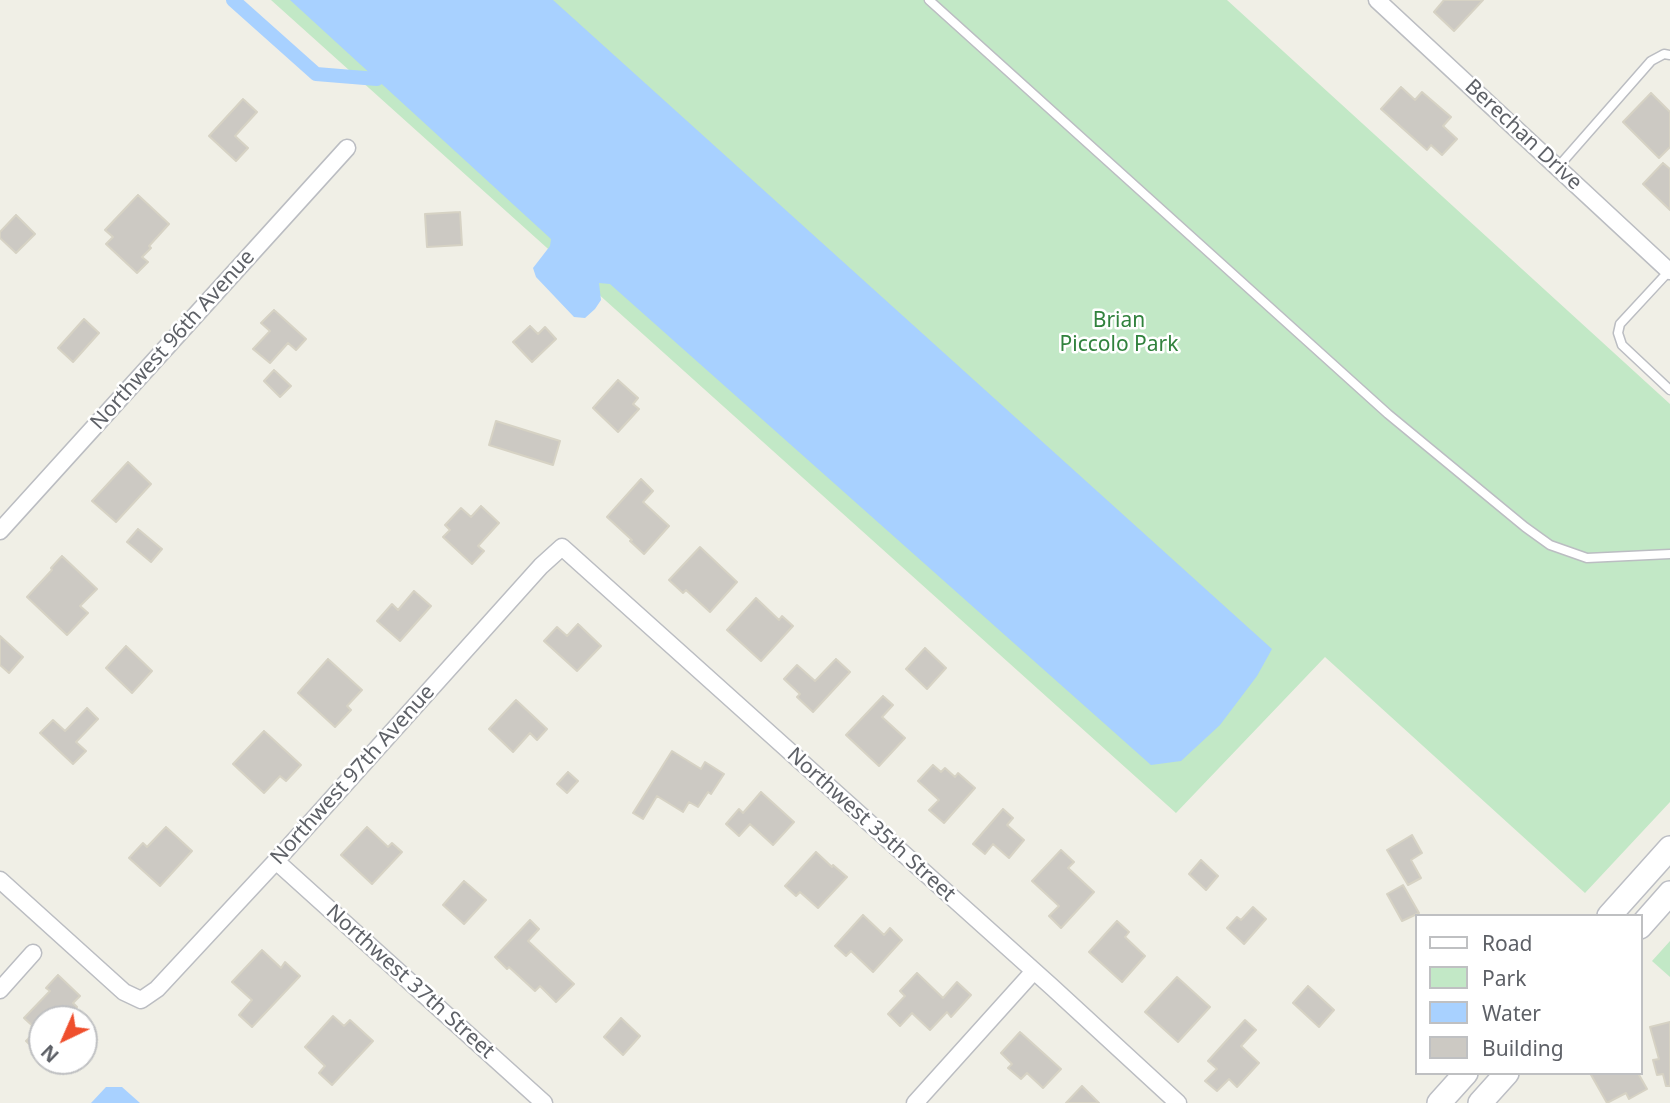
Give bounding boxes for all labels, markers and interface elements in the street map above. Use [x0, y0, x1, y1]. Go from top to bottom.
street label: Berechan Drive [1459, 74, 1587, 196]
street label: Northwest 96th Avenue [86, 245, 260, 435]
park label: Brian Piccolo Park [1060, 308, 1178, 358]
street label: Northwest 97th Avenue [266, 680, 440, 870]
street label: Northwest 35th Street [782, 743, 960, 907]
street label: Northwest 37th Street [321, 900, 499, 1064]
legend [1414, 914, 1642, 1075]
text: Road [1482, 929, 1532, 957]
text: Park [1482, 964, 1526, 992]
text: Water [1482, 999, 1541, 1027]
north arrow [28, 1005, 98, 1075]
text: Building [1482, 1034, 1564, 1062]
text: N [35, 1039, 64, 1068]

